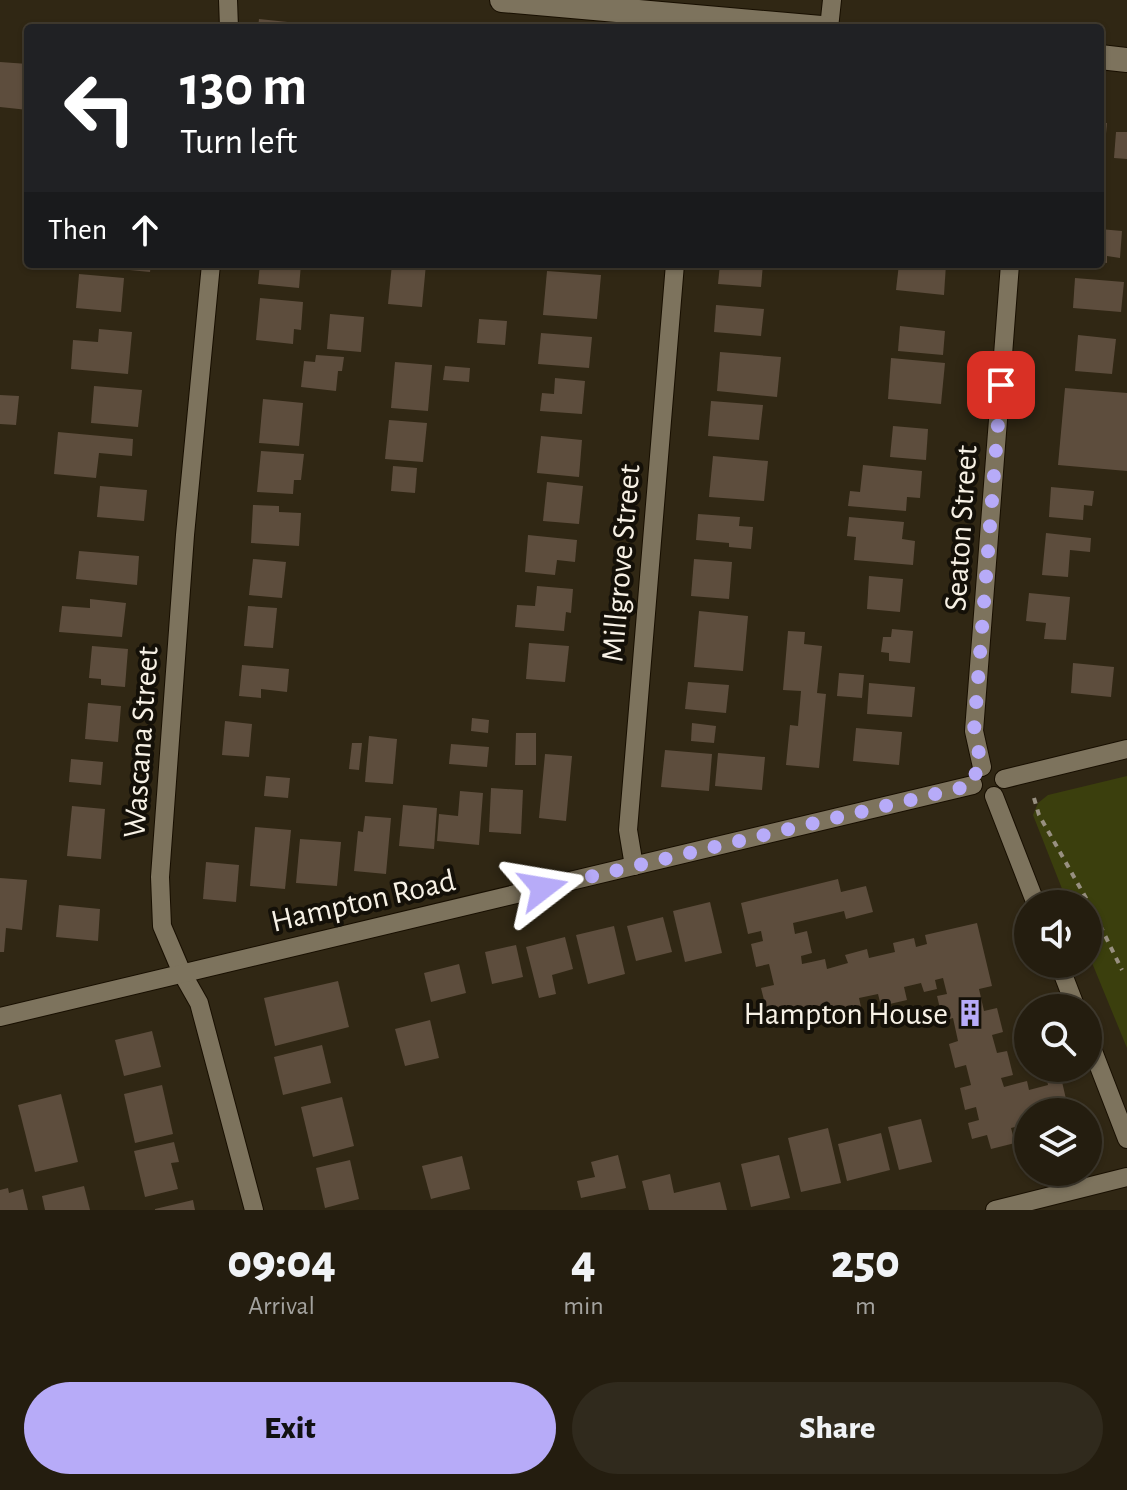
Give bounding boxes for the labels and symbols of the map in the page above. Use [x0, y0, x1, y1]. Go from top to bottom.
pin [967, 351, 1035, 419]
street label: Seaton Street [939, 444, 983, 612]
street label: Millgrove Street [596, 463, 646, 663]
street label: Wascana Street [118, 645, 164, 839]
position arrow [501, 846, 585, 930]
street label: Hampton Road [268, 864, 459, 938]
place label: Hampton House [744, 998, 948, 1030]
building icon: Hampton House [955, 998, 985, 1028]

